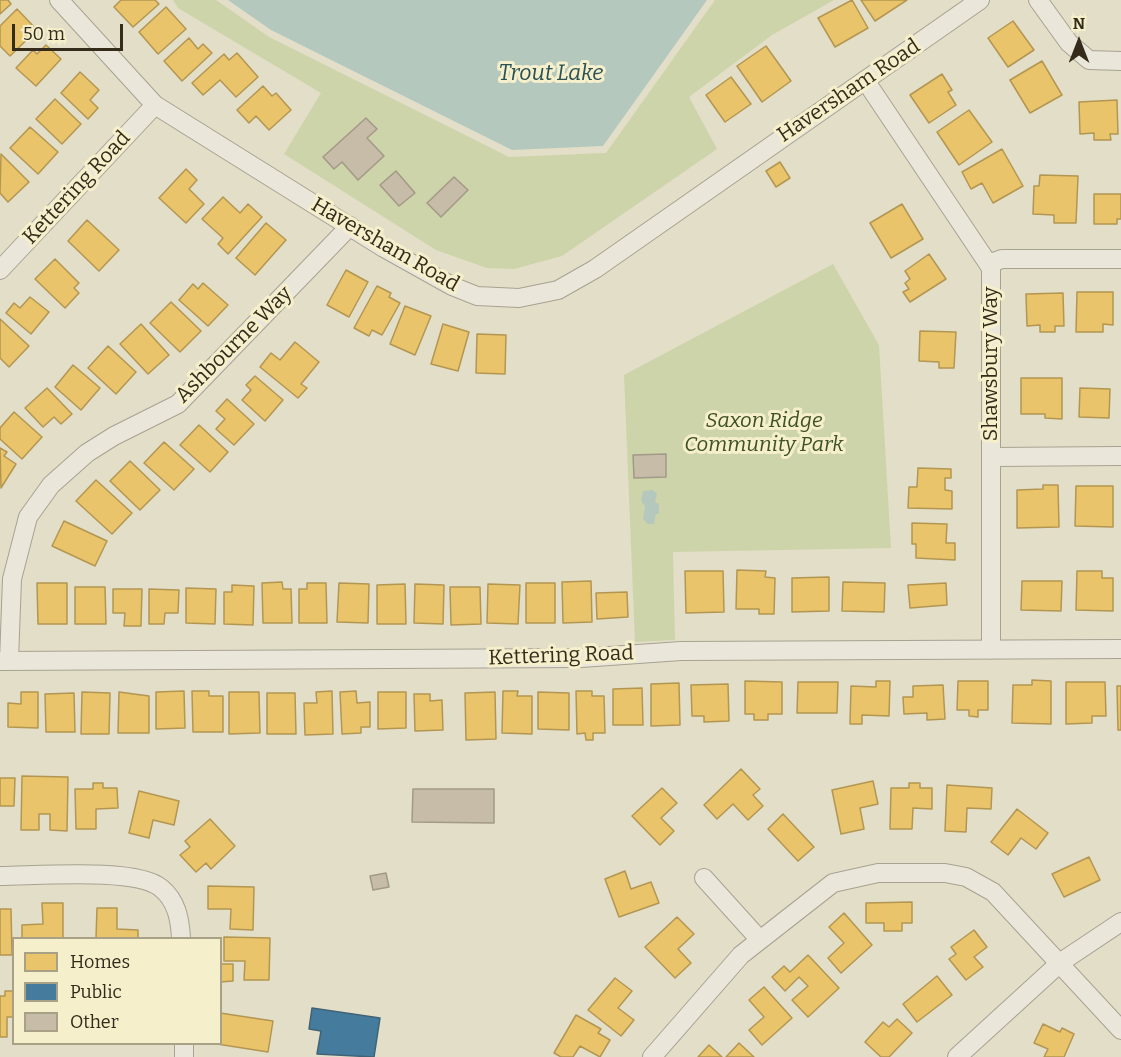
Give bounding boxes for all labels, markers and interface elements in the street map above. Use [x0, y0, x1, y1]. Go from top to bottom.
scale bar [15, 12, 126, 50]
north arrow [1049, 12, 1109, 72]
text: N [1073, 14, 1085, 33]
text: 50 m [23, 23, 65, 45]
street label: Haversham Road [773, 34, 925, 148]
water label: Trout Lake [499, 61, 603, 87]
street label: Kettering Road [18, 126, 136, 250]
street label: Haversham Road [307, 192, 463, 298]
street label: Ashbourne Way [170, 281, 298, 409]
street label: Shawsbury Way [978, 287, 1004, 441]
park label: Saxon Ridge Community Park [684, 408, 844, 458]
street label: Kettering Road [488, 641, 634, 671]
legend [12, 937, 222, 1045]
text: Homes [70, 951, 130, 973]
text: Public [70, 981, 122, 1003]
text: Other [70, 1011, 119, 1033]

